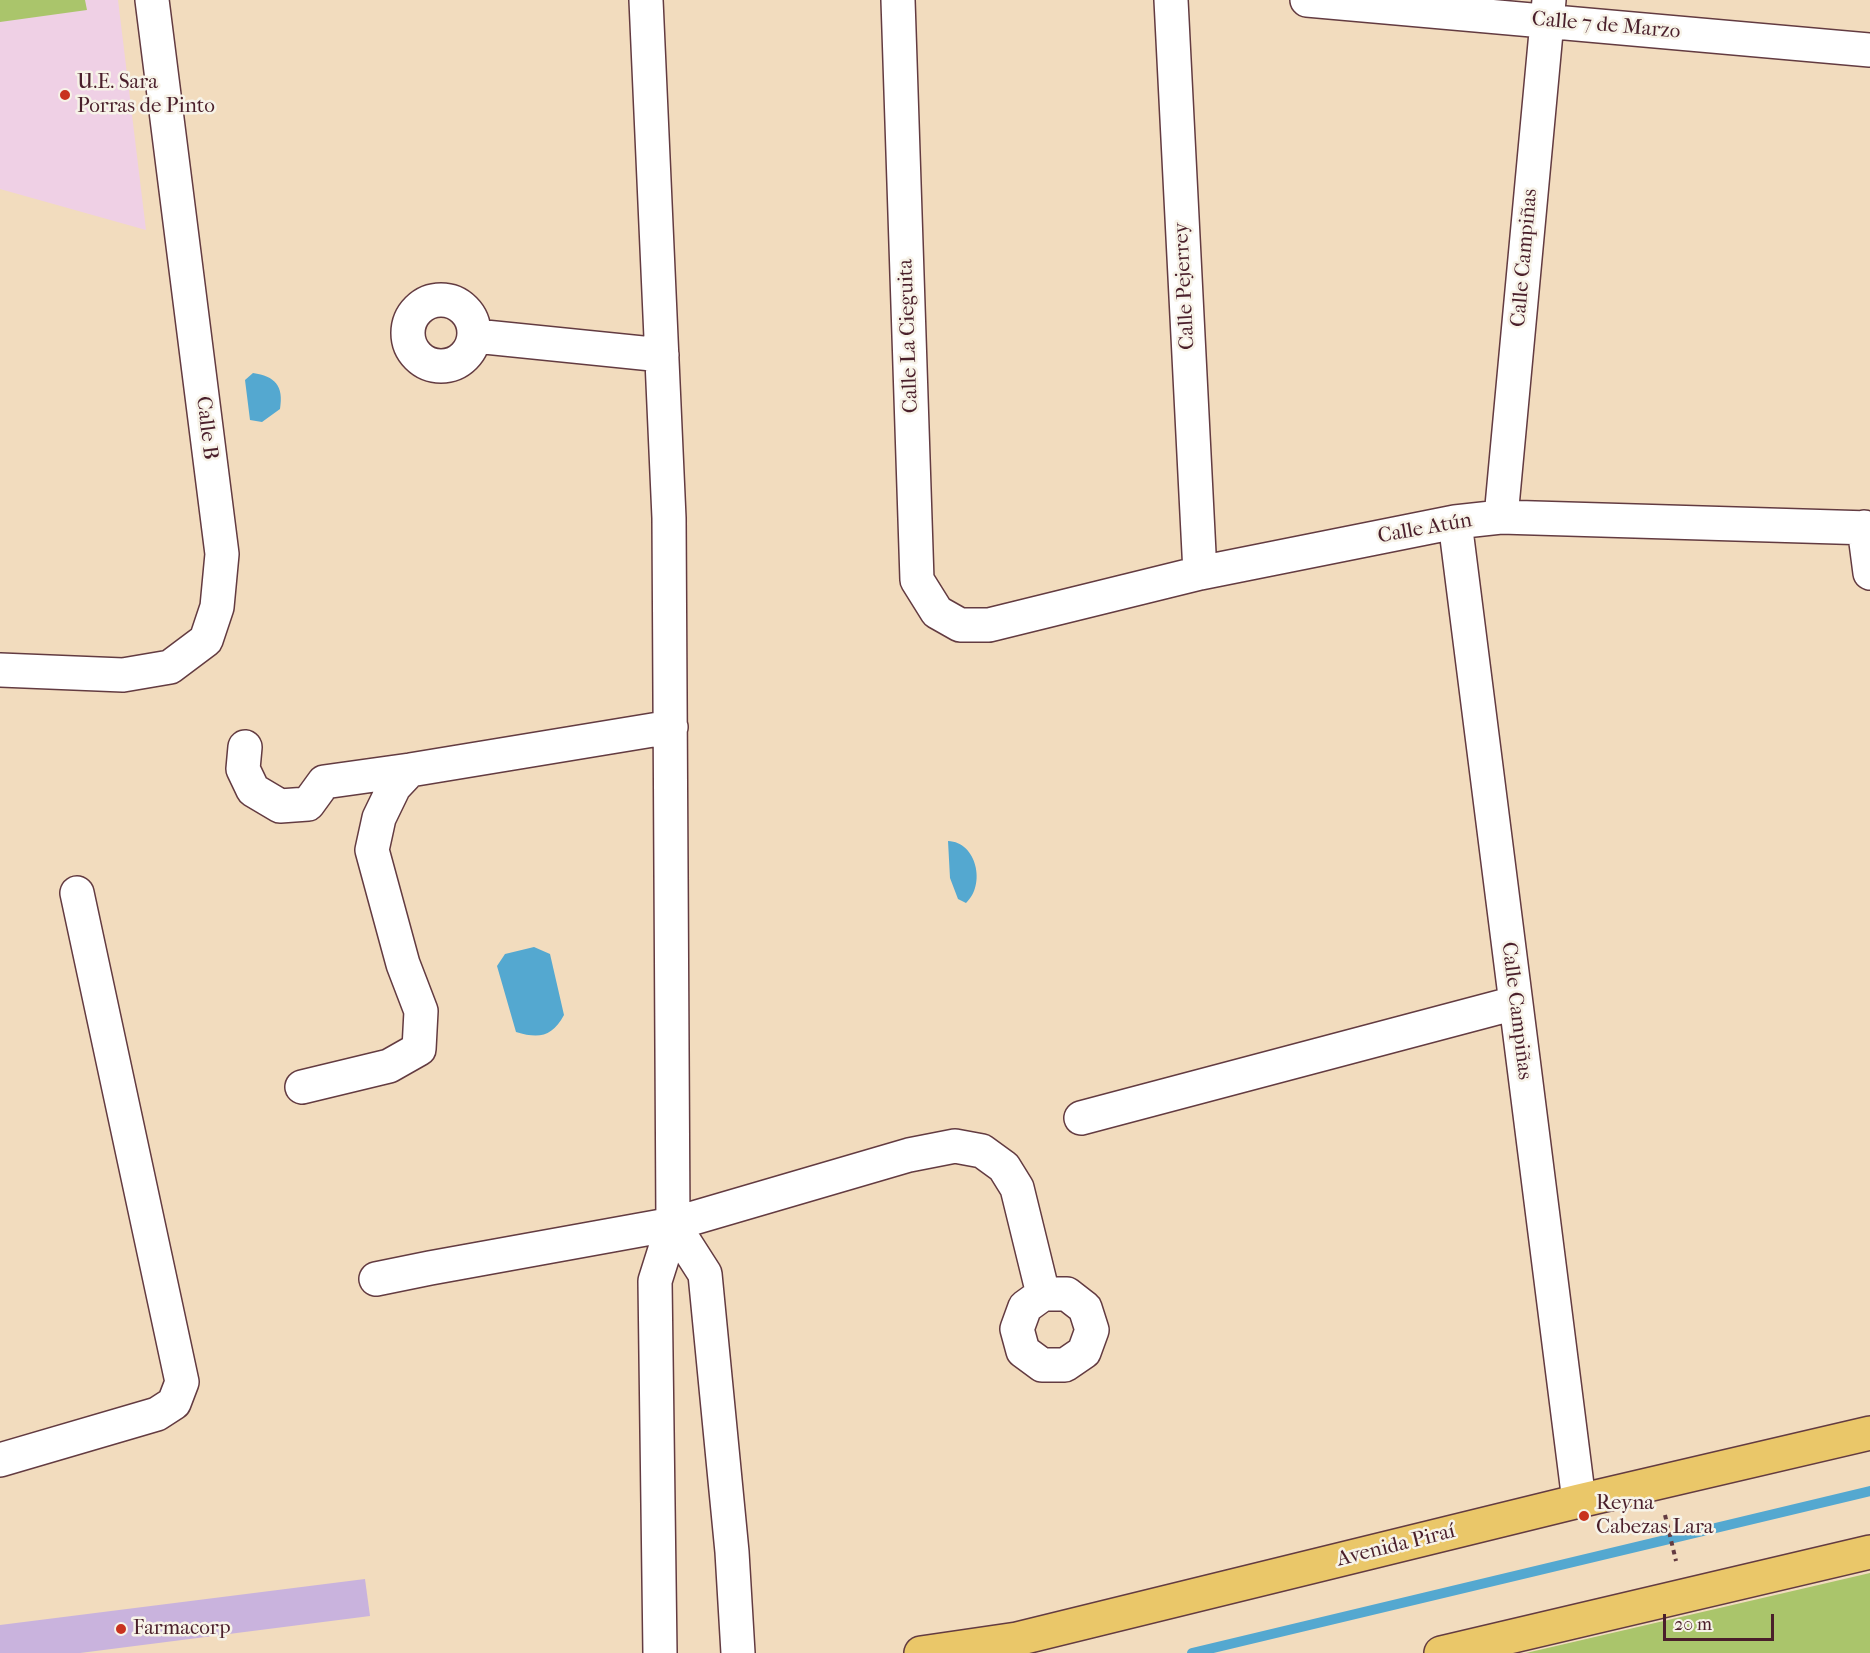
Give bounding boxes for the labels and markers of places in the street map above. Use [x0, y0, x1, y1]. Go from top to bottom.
place label: U.E. Sara Porras de Pinto [77, 70, 215, 120]
marker: U.E. Sara Porras de Pinto [58, 88, 72, 102]
place label: Reyna Cabezas Lara [1596, 1491, 1714, 1541]
marker: Reyna Cabezas Lara [1577, 1509, 1591, 1523]
place label: Farmacorp [133, 1616, 231, 1642]
marker: Farmacorp [114, 1622, 128, 1636]

